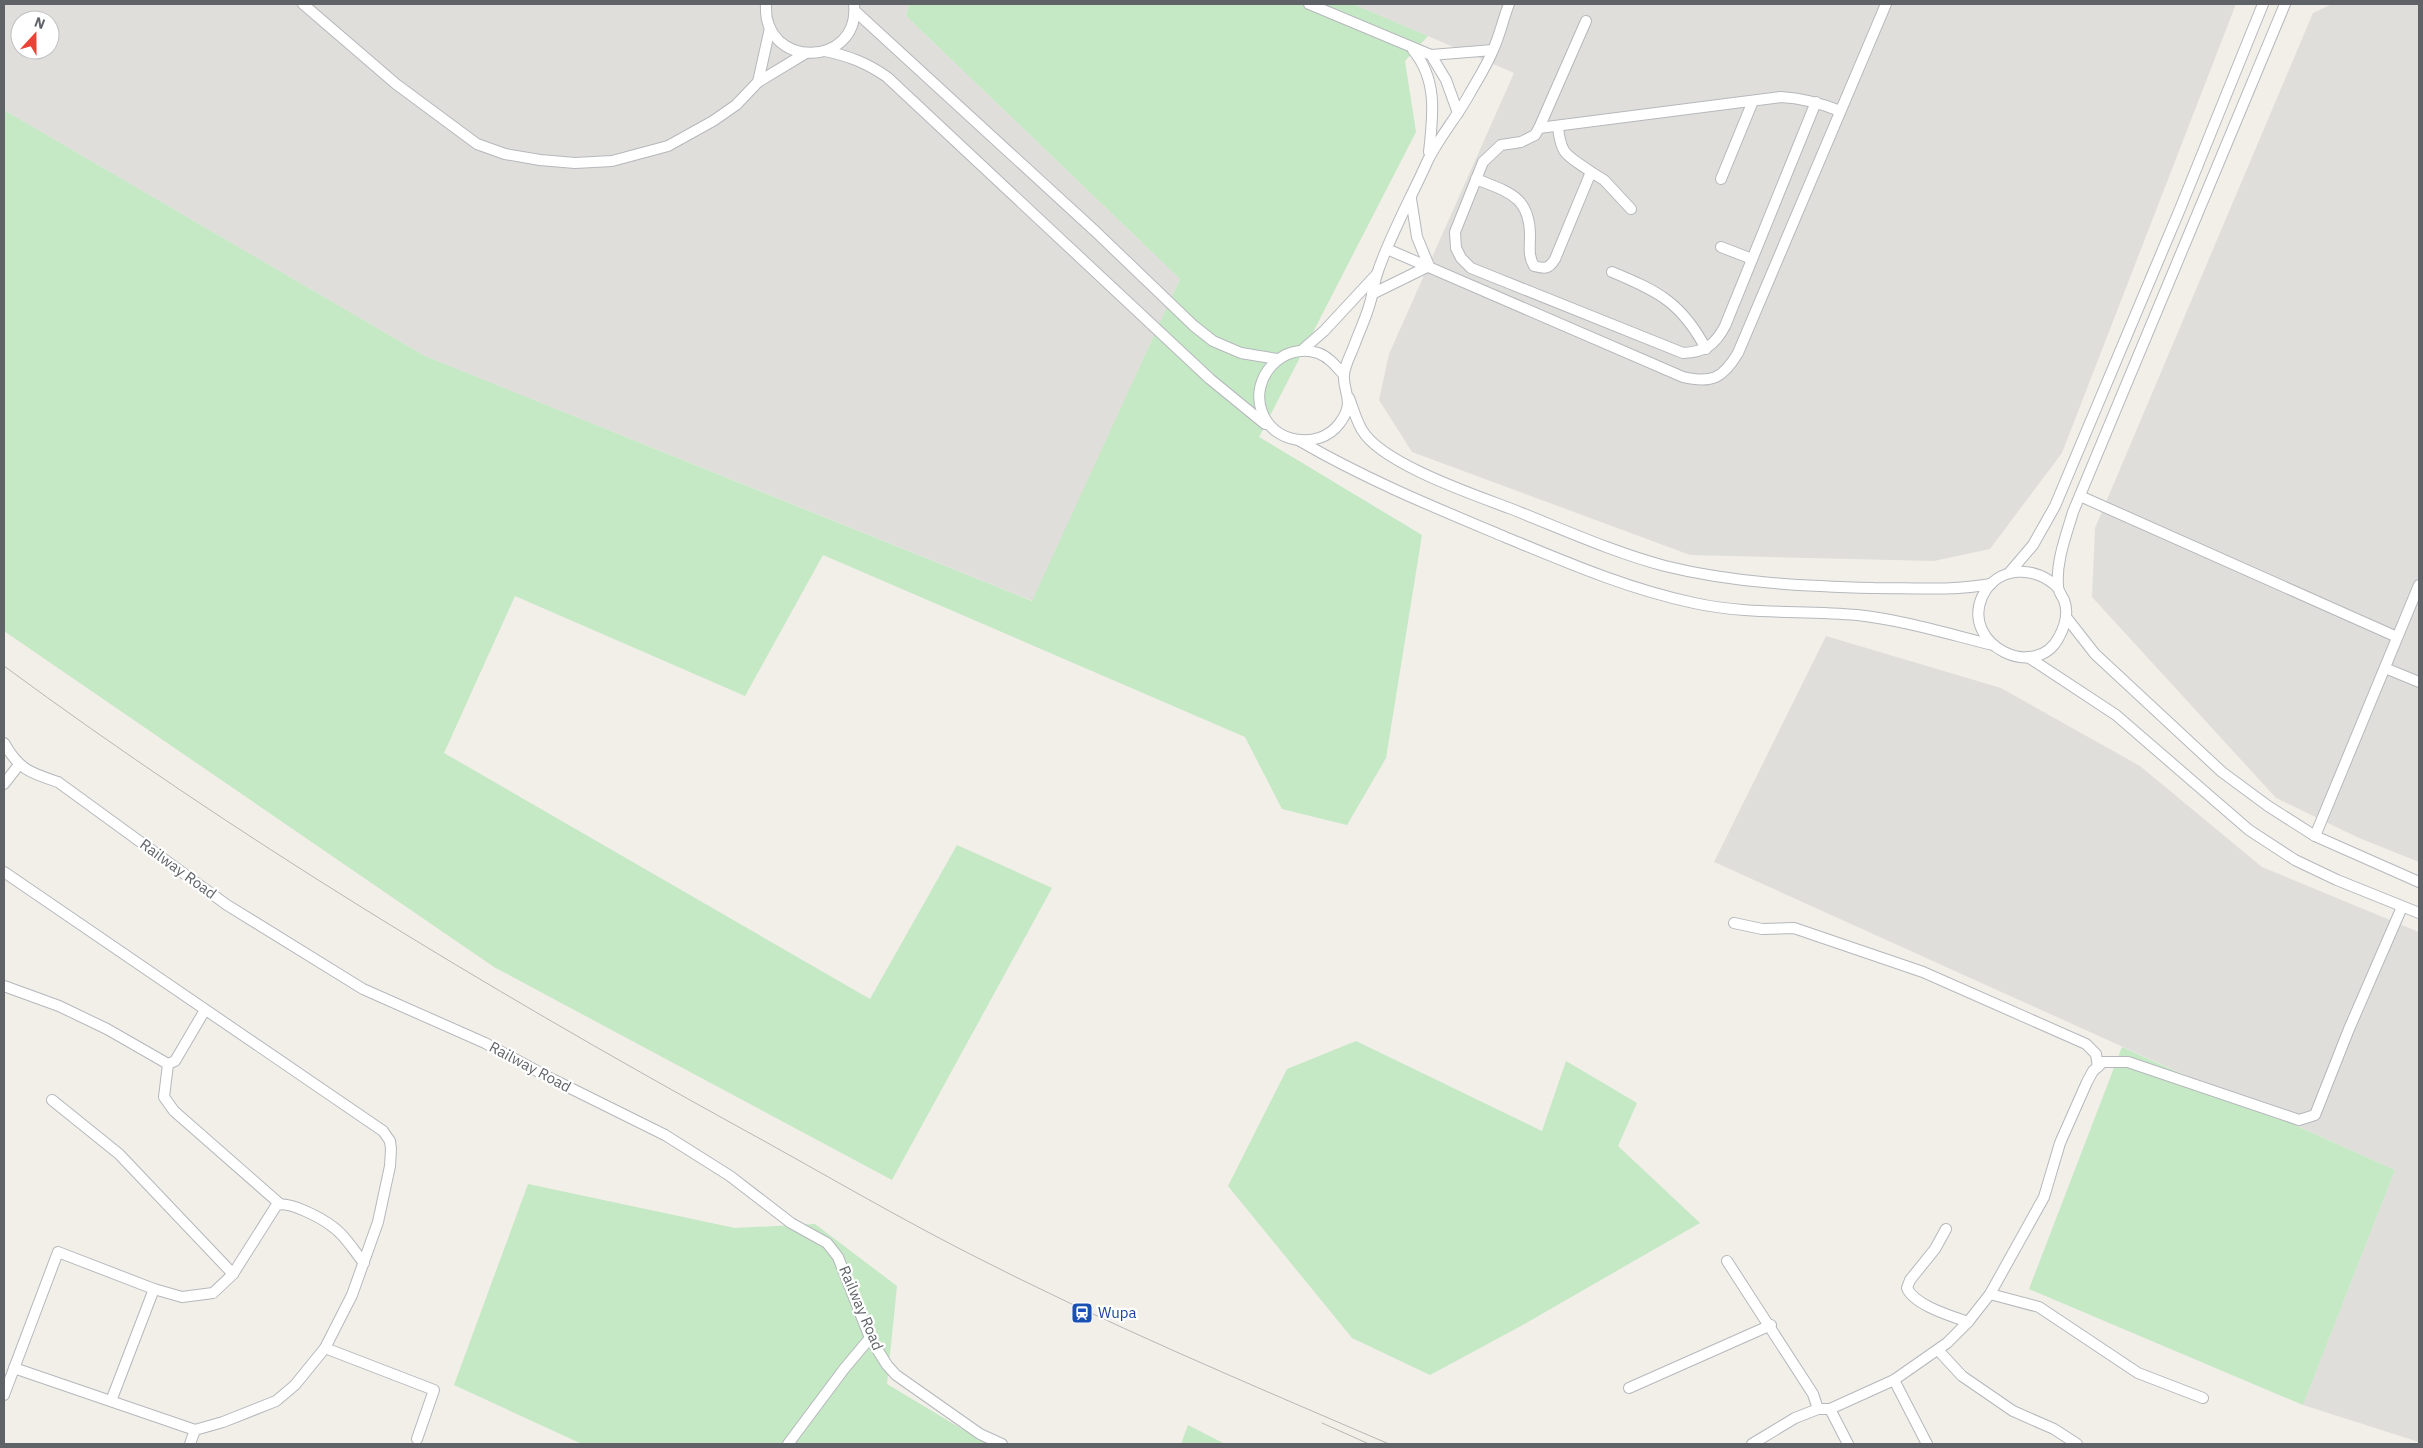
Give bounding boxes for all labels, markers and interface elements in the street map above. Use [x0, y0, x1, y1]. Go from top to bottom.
north arrow [10, 10, 60, 60]
text: N [32, 13, 48, 33]
street label: Railway Road [136, 834, 220, 903]
street label: Railway Road [486, 1037, 574, 1096]
street label: Railway Road [835, 1263, 888, 1353]
station icon: Wupa [1070, 1301, 1094, 1325]
place label: Wupa [1098, 1303, 1137, 1322]

